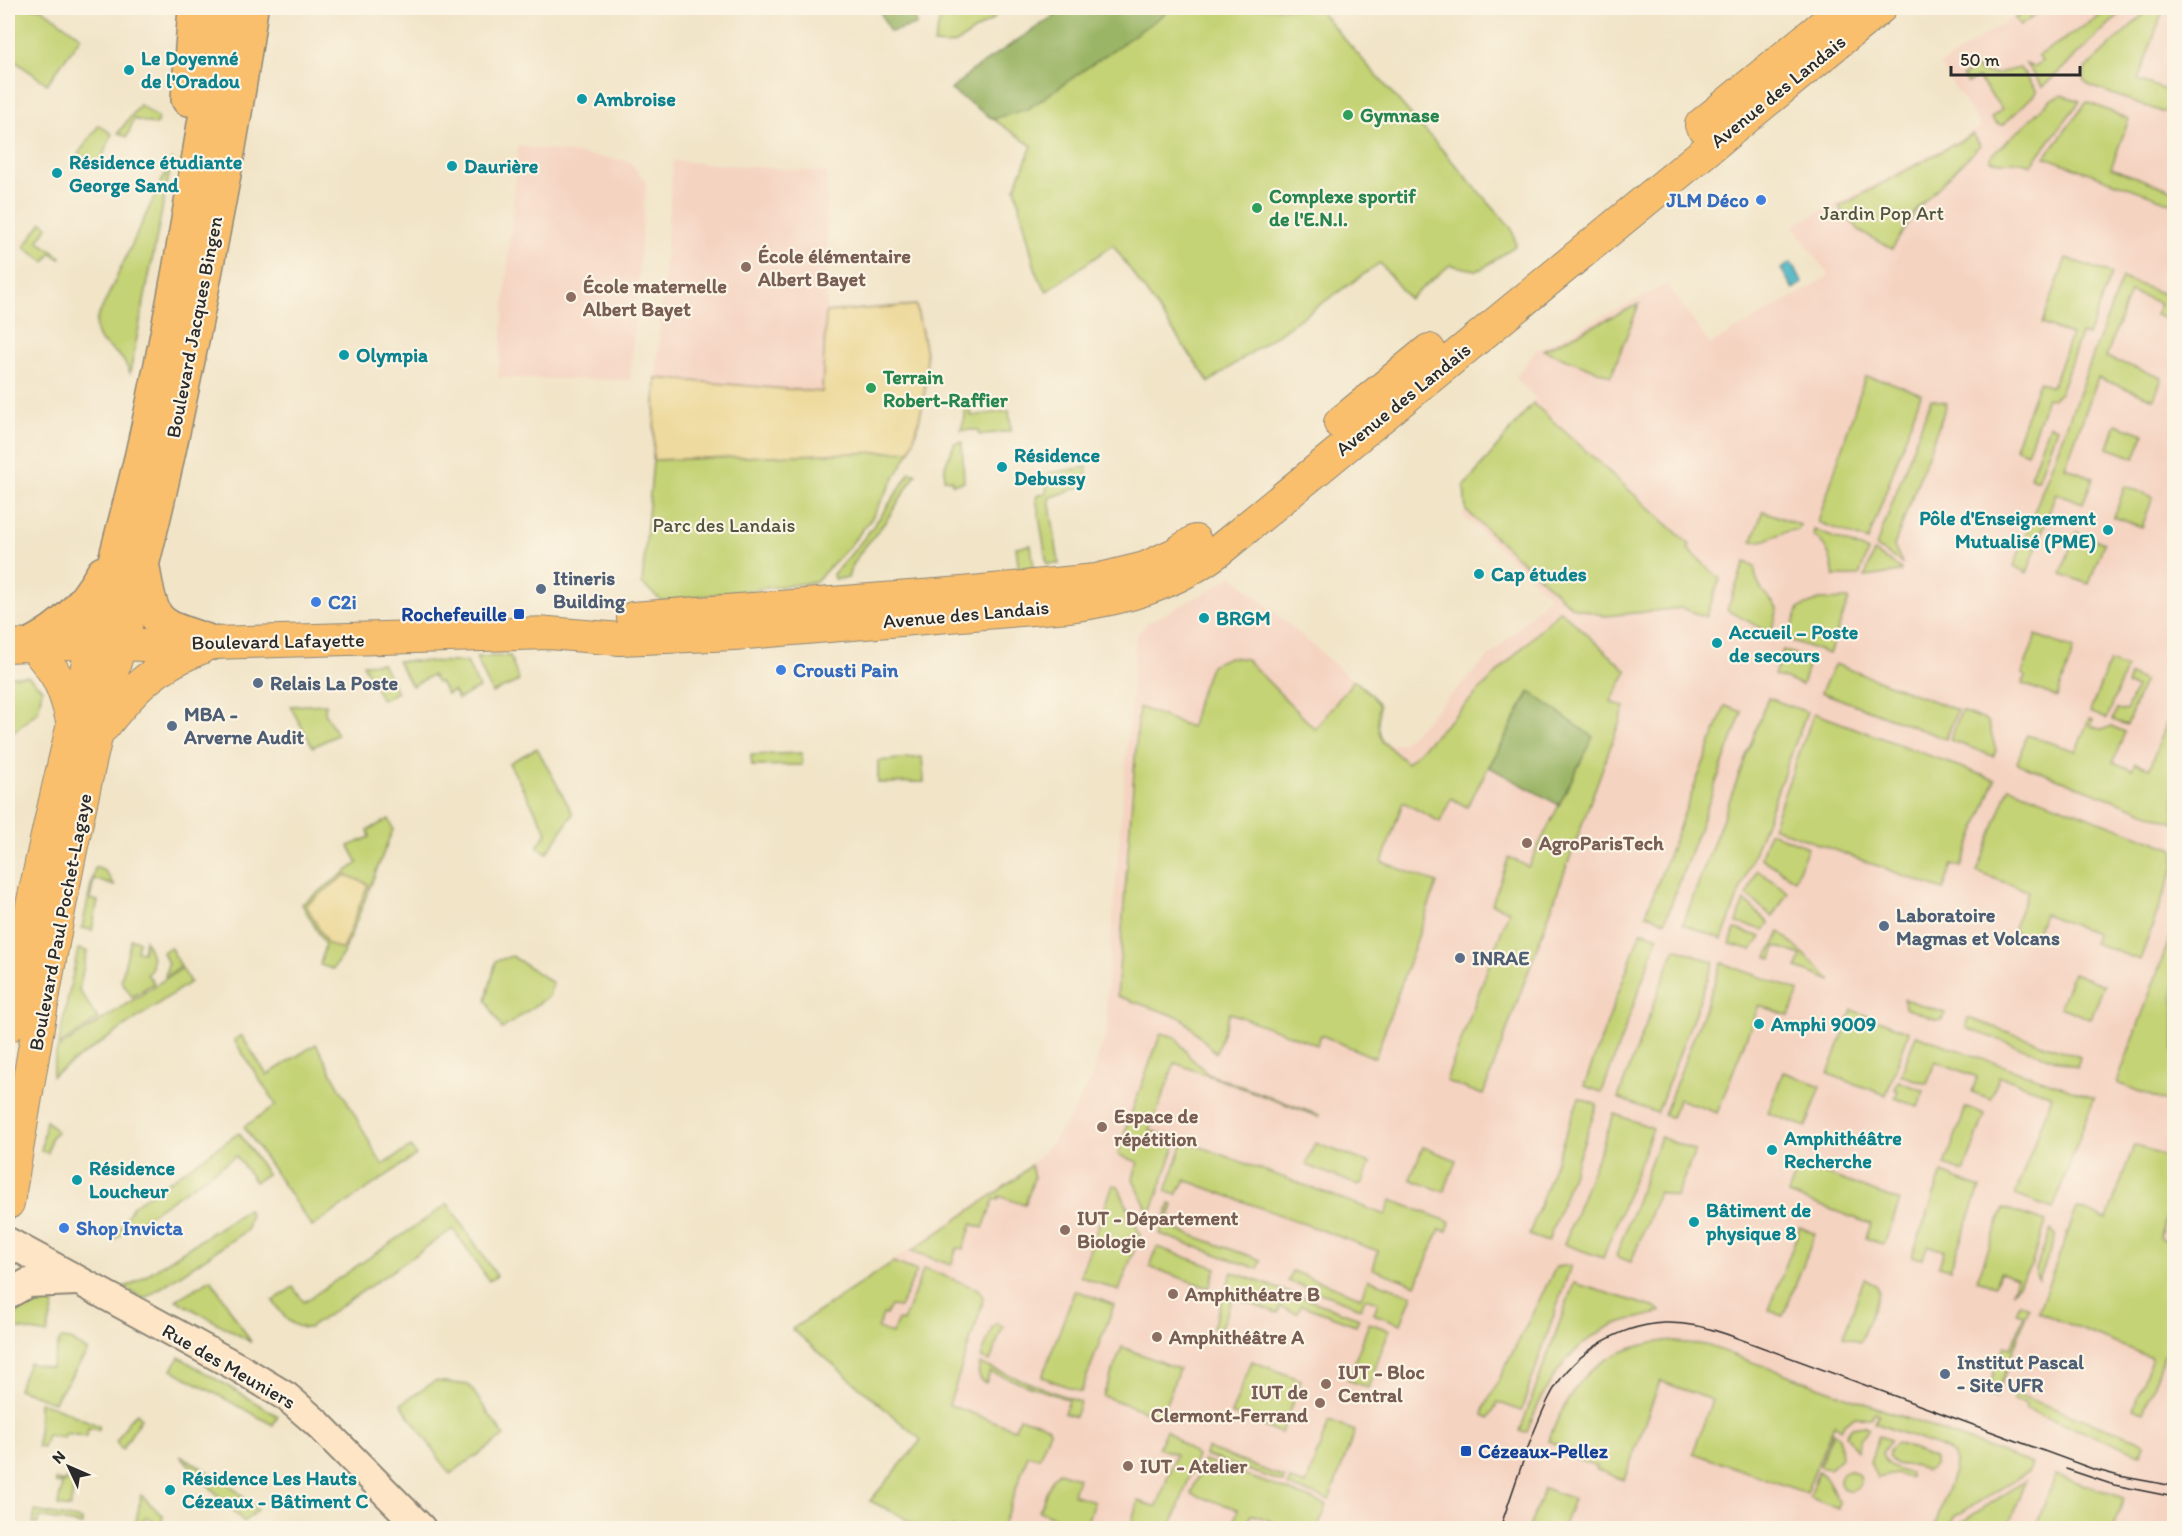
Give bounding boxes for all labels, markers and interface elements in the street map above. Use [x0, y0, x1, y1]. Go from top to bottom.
street label: Avenue des Landais [1706, 29, 1850, 153]
scale bar [1951, 39, 2080, 77]
place label: Le Doyenné de l'Oradou [141, 46, 240, 93]
text: 50 m [1960, 49, 2000, 71]
marker: Le Doyenné de l'Oradou [122, 63, 136, 77]
place label: Ambroise [593, 87, 676, 111]
marker: Ambroise [575, 92, 589, 106]
place label: Gymnase [1360, 103, 1440, 128]
marker: Gymnase [1341, 108, 1355, 122]
place label: Résidence étudiante George Sand [69, 150, 243, 198]
place label: Daurière [464, 154, 539, 178]
marker: Daurière [445, 159, 459, 173]
marker: Résidence étudiante George Sand [50, 166, 64, 180]
place label: Complexe sportif de l'E.N.I. [1269, 184, 1416, 231]
place label: JLM Déco [1666, 188, 1749, 212]
marker: JLM Déco [1754, 193, 1768, 207]
marker: Complexe sportif de l'E.N.I. [1250, 201, 1264, 215]
park label: Jardin Pop Art [1820, 201, 1944, 225]
street label: Boulevard Jacques Bingen [161, 214, 227, 440]
place label: École élémentaire Albert Bayet [757, 244, 911, 292]
marker: École élémentaire Albert Bayet [739, 260, 753, 274]
place label: École maternelle Albert Bayet [582, 274, 727, 322]
marker: École maternelle Albert Bayet [564, 290, 578, 304]
street label: Avenue des Landais [1331, 337, 1475, 461]
place label: Olympia [356, 343, 428, 368]
marker: Olympia [337, 348, 351, 362]
place label: Terrain Robert-Raffier [882, 365, 1009, 412]
marker: Terrain Robert-Raffier [864, 381, 878, 395]
place label: Résidence Debussy [1014, 443, 1100, 491]
marker: Résidence Debussy [995, 460, 1009, 474]
place label: Pôle d'Enseignement Mutualisé (PME) [1919, 506, 2096, 554]
park label: Parc des Landais [653, 513, 796, 537]
marker: Pôle d'Enseignement Mutualisé (PME) [2101, 523, 2115, 537]
place label: Cap études [1491, 562, 1587, 587]
place label: Itineris Building [553, 566, 626, 614]
marker: Cap études [1472, 567, 1486, 581]
marker: Itineris Building [534, 582, 548, 596]
place label: C2i [328, 590, 357, 614]
marker: C2i [309, 595, 323, 609]
street label: Avenue des Landais [882, 595, 1050, 633]
place label: Rochefeuille [401, 602, 507, 626]
place label: BRGM [1216, 606, 1271, 630]
marker: Rochefeuille [512, 607, 526, 621]
marker: BRGM [1197, 611, 1211, 625]
place label: Accueil − Poste de secours [1728, 620, 1859, 667]
street label: Boulevard Lafayette [191, 627, 365, 655]
marker: Accueil − Poste de secours [1710, 636, 1724, 650]
place label: Crousti Pain [793, 658, 899, 682]
marker: Crousti Pain [774, 663, 788, 677]
place label: Relais La Poste [270, 671, 398, 695]
marker: Relais La Poste [251, 676, 265, 690]
place label: MBA - Arverne Audit [183, 702, 305, 749]
marker: MBA - Arverne Audit [165, 719, 179, 733]
street label: Boulevard Paul Pochet-Lagaye [23, 791, 97, 1053]
place label: AgroParisTech [1538, 831, 1664, 856]
marker: AgroParisTech [1520, 836, 1534, 850]
place label: Laboratoire Magmas et Volcans [1896, 903, 2060, 951]
marker: Laboratoire Magmas et Volcans [1877, 919, 1891, 933]
place label: INRAE [1472, 946, 1529, 970]
marker: INRAE [1453, 951, 1467, 965]
place label: Amphi 9009 [1770, 1012, 1876, 1037]
marker: Amphi 9009 [1752, 1017, 1766, 1031]
place label: Espace de répétition [1114, 1104, 1199, 1152]
marker: Espace de répétition [1095, 1120, 1109, 1134]
place label: Amphithéâtre Recherche [1783, 1126, 1902, 1173]
marker: Amphithéâtre Recherche [1765, 1143, 1779, 1157]
place label: Résidence Loucheur [89, 1156, 175, 1203]
marker: Résidence Loucheur [70, 1173, 84, 1187]
place label: Bâtiment de physique 8 [1705, 1198, 1812, 1246]
place label: IUT - Département Biologie [1077, 1206, 1239, 1254]
marker: Bâtiment de physique 8 [1687, 1215, 1701, 1229]
place label: Shop Invicta [76, 1216, 183, 1241]
marker: Shop Invicta [57, 1221, 71, 1235]
marker: IUT - Département Biologie [1058, 1223, 1072, 1237]
place label: Amphithéatre B [1184, 1282, 1320, 1307]
marker: Amphithéatre B [1166, 1287, 1180, 1301]
street label: Rue des Meuniers [158, 1318, 300, 1414]
place label: Amphithéâtre A [1168, 1325, 1304, 1350]
marker: Amphithéâtre A [1150, 1330, 1164, 1344]
place label: Institut Pascal - Site UFR [1957, 1350, 2084, 1397]
place label: IUT - Bloc Central [1338, 1360, 1425, 1407]
marker: Institut Pascal - Site UFR [1938, 1367, 1952, 1381]
marker: IUT - Bloc Central [1319, 1377, 1333, 1391]
place label: IUT de Clermont-Ferrand [1151, 1380, 1308, 1427]
marker: IUT de Clermont-Ferrand [1313, 1396, 1327, 1410]
north arrow [39, 1437, 99, 1497]
place label: Cézeaux-Pellez [1478, 1439, 1609, 1463]
marker: Cézeaux-Pellez [1459, 1444, 1473, 1458]
text: N [48, 1446, 69, 1467]
place label: IUT - Atelier [1140, 1454, 1248, 1478]
marker: IUT - Atelier [1121, 1459, 1135, 1473]
place label: Résidence Les Hauts Cézeaux - Bâtiment C [182, 1466, 369, 1513]
marker: Résidence Les Hauts Cézeaux - Bâtiment C [163, 1483, 177, 1497]

